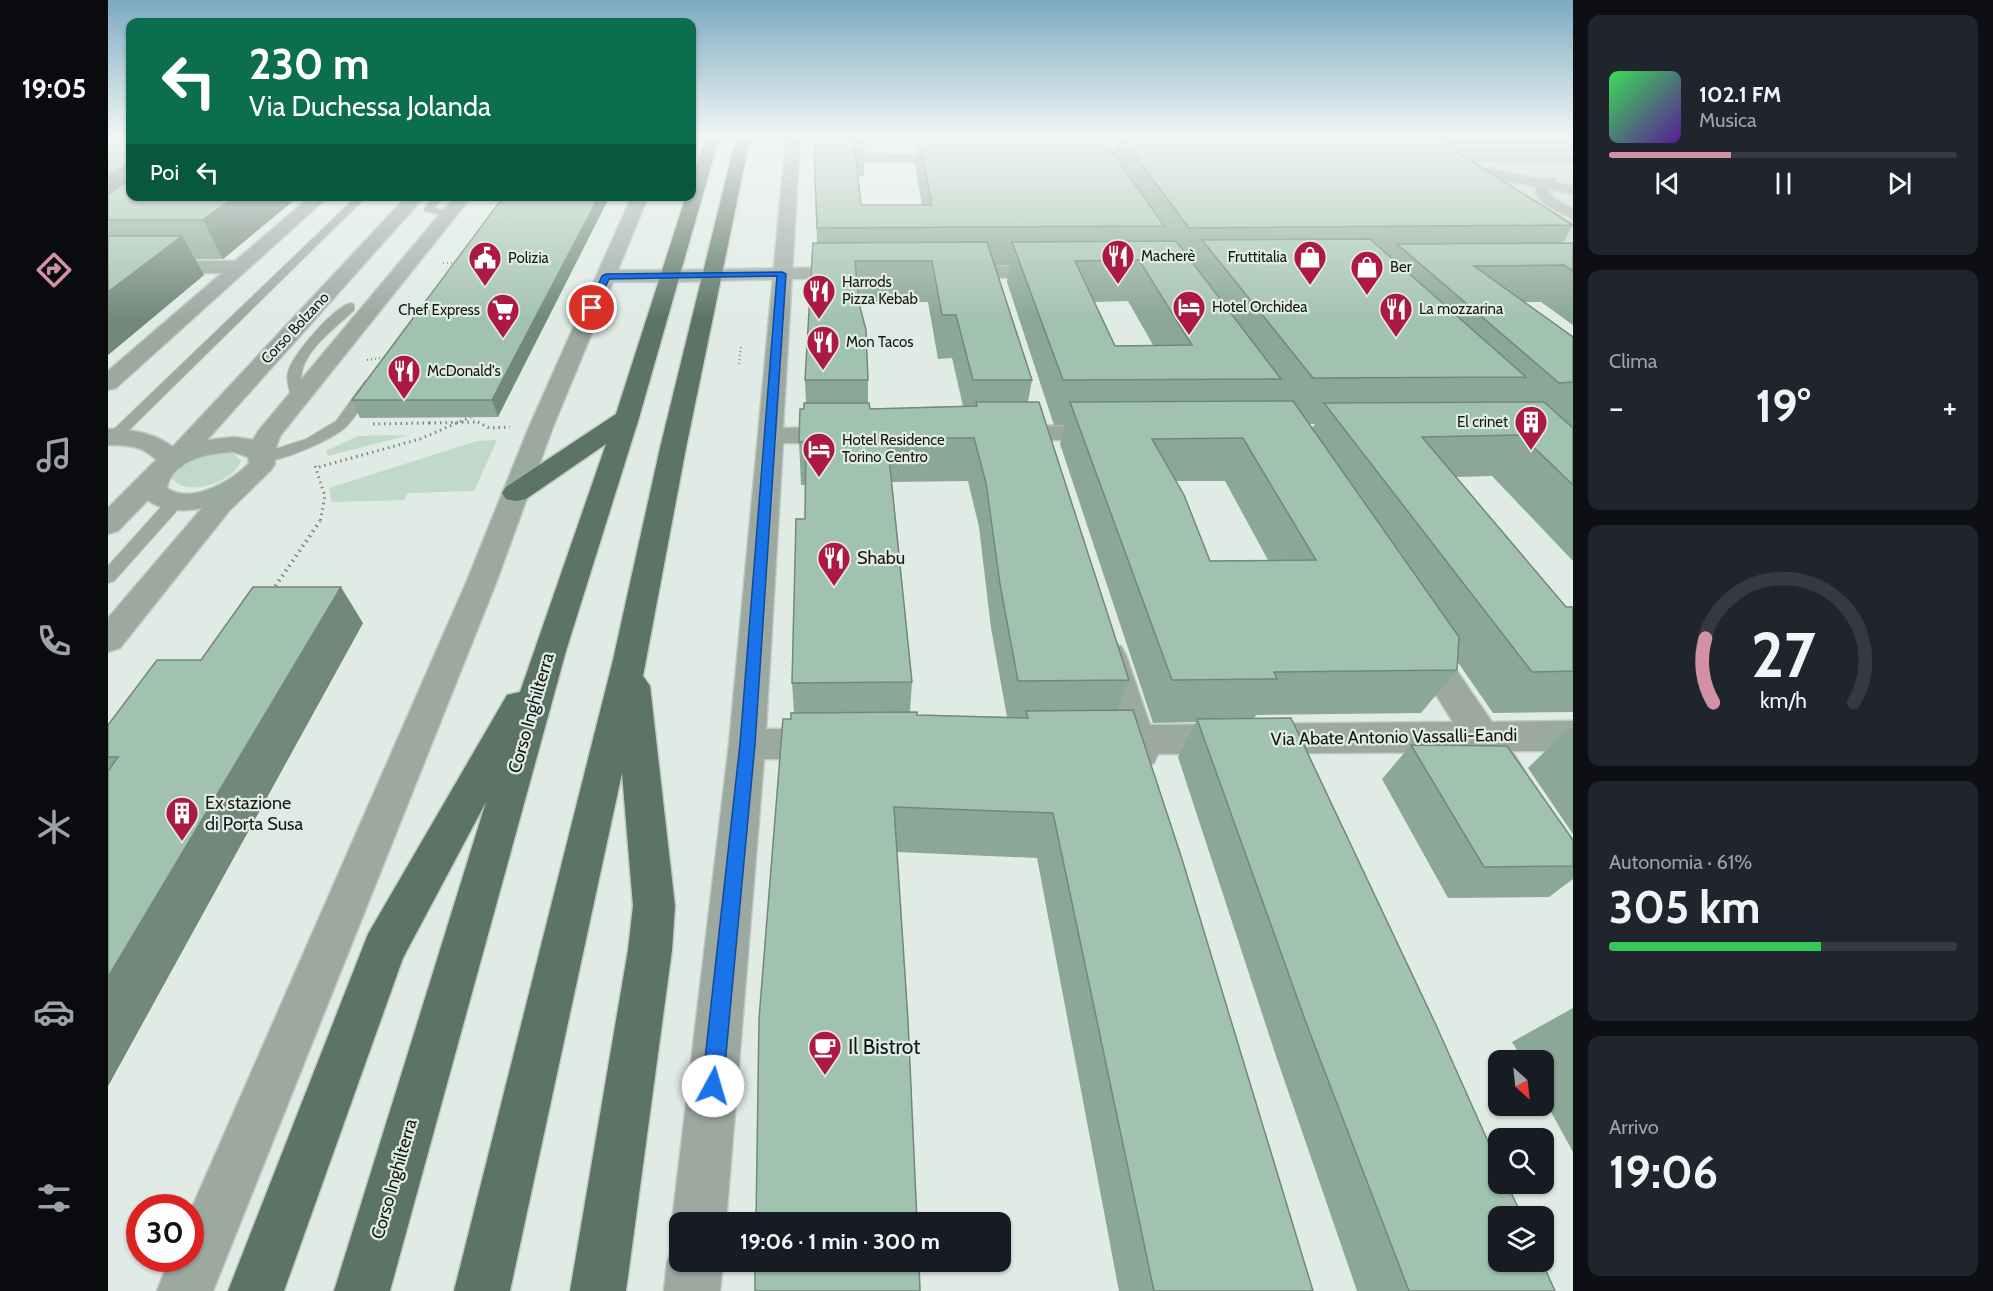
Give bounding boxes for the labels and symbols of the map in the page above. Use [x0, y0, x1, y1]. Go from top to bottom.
restaurant icon: Macherè [1100, 238, 1136, 285]
shop icon: Fruttitalia [1292, 239, 1328, 286]
public building icon: Polizia [467, 240, 503, 287]
place label: Macherè [1141, 247, 1195, 265]
place label: Fruttitalia [1228, 248, 1288, 266]
place label: Polizia [508, 249, 550, 267]
shop icon: Ber [1349, 249, 1385, 296]
place label: Ber [1390, 258, 1412, 276]
restaurant icon: Harrods Pizza Kebab [801, 273, 837, 320]
place label: Harrods Pizza Kebab [842, 273, 918, 308]
pin [566, 282, 617, 333]
street label: Corso Bolzano [257, 288, 333, 368]
hotel icon: Hotel Orchidea [1171, 289, 1207, 336]
restaurant icon: La mozzarina [1378, 291, 1414, 338]
supermarket icon: Chef Express [485, 292, 521, 339]
place label: Hotel Orchidea [1212, 298, 1308, 316]
place label: La mozzarina [1419, 300, 1504, 318]
place label: Chef Express [398, 301, 480, 319]
restaurant icon: Mon Tacos [805, 324, 841, 371]
place label: Mon Tacos [846, 333, 913, 351]
restaurant icon: McDonald's [386, 353, 422, 400]
place label: McDonald's [427, 362, 501, 380]
building icon: El crinet [1513, 404, 1549, 451]
place label: El crinet [1457, 413, 1508, 431]
hotel icon: Hotel Residence Torino Centro [801, 431, 837, 478]
place label: Hotel Residence Torino Centro [842, 431, 945, 466]
restaurant icon: Shabu [816, 540, 852, 587]
place label: Shabu [857, 547, 905, 569]
street label: Corso Inghilterra [503, 650, 559, 776]
street label: Via Abate Antonio Vassalli-Eandi [1270, 724, 1518, 750]
place label: Ex stazione di Porta Susa [205, 792, 304, 835]
building icon: Ex stazione di Porta Susa [164, 795, 200, 842]
cafe icon: Il Bistrot [807, 1029, 843, 1076]
place label: Il Bistrot [848, 1034, 920, 1059]
north arrow [1488, 1050, 1554, 1116]
position arrow [681, 1054, 745, 1118]
street label: Corso Inghilterra [366, 1116, 422, 1242]
speed limit sign: 30 [126, 1194, 204, 1272]

